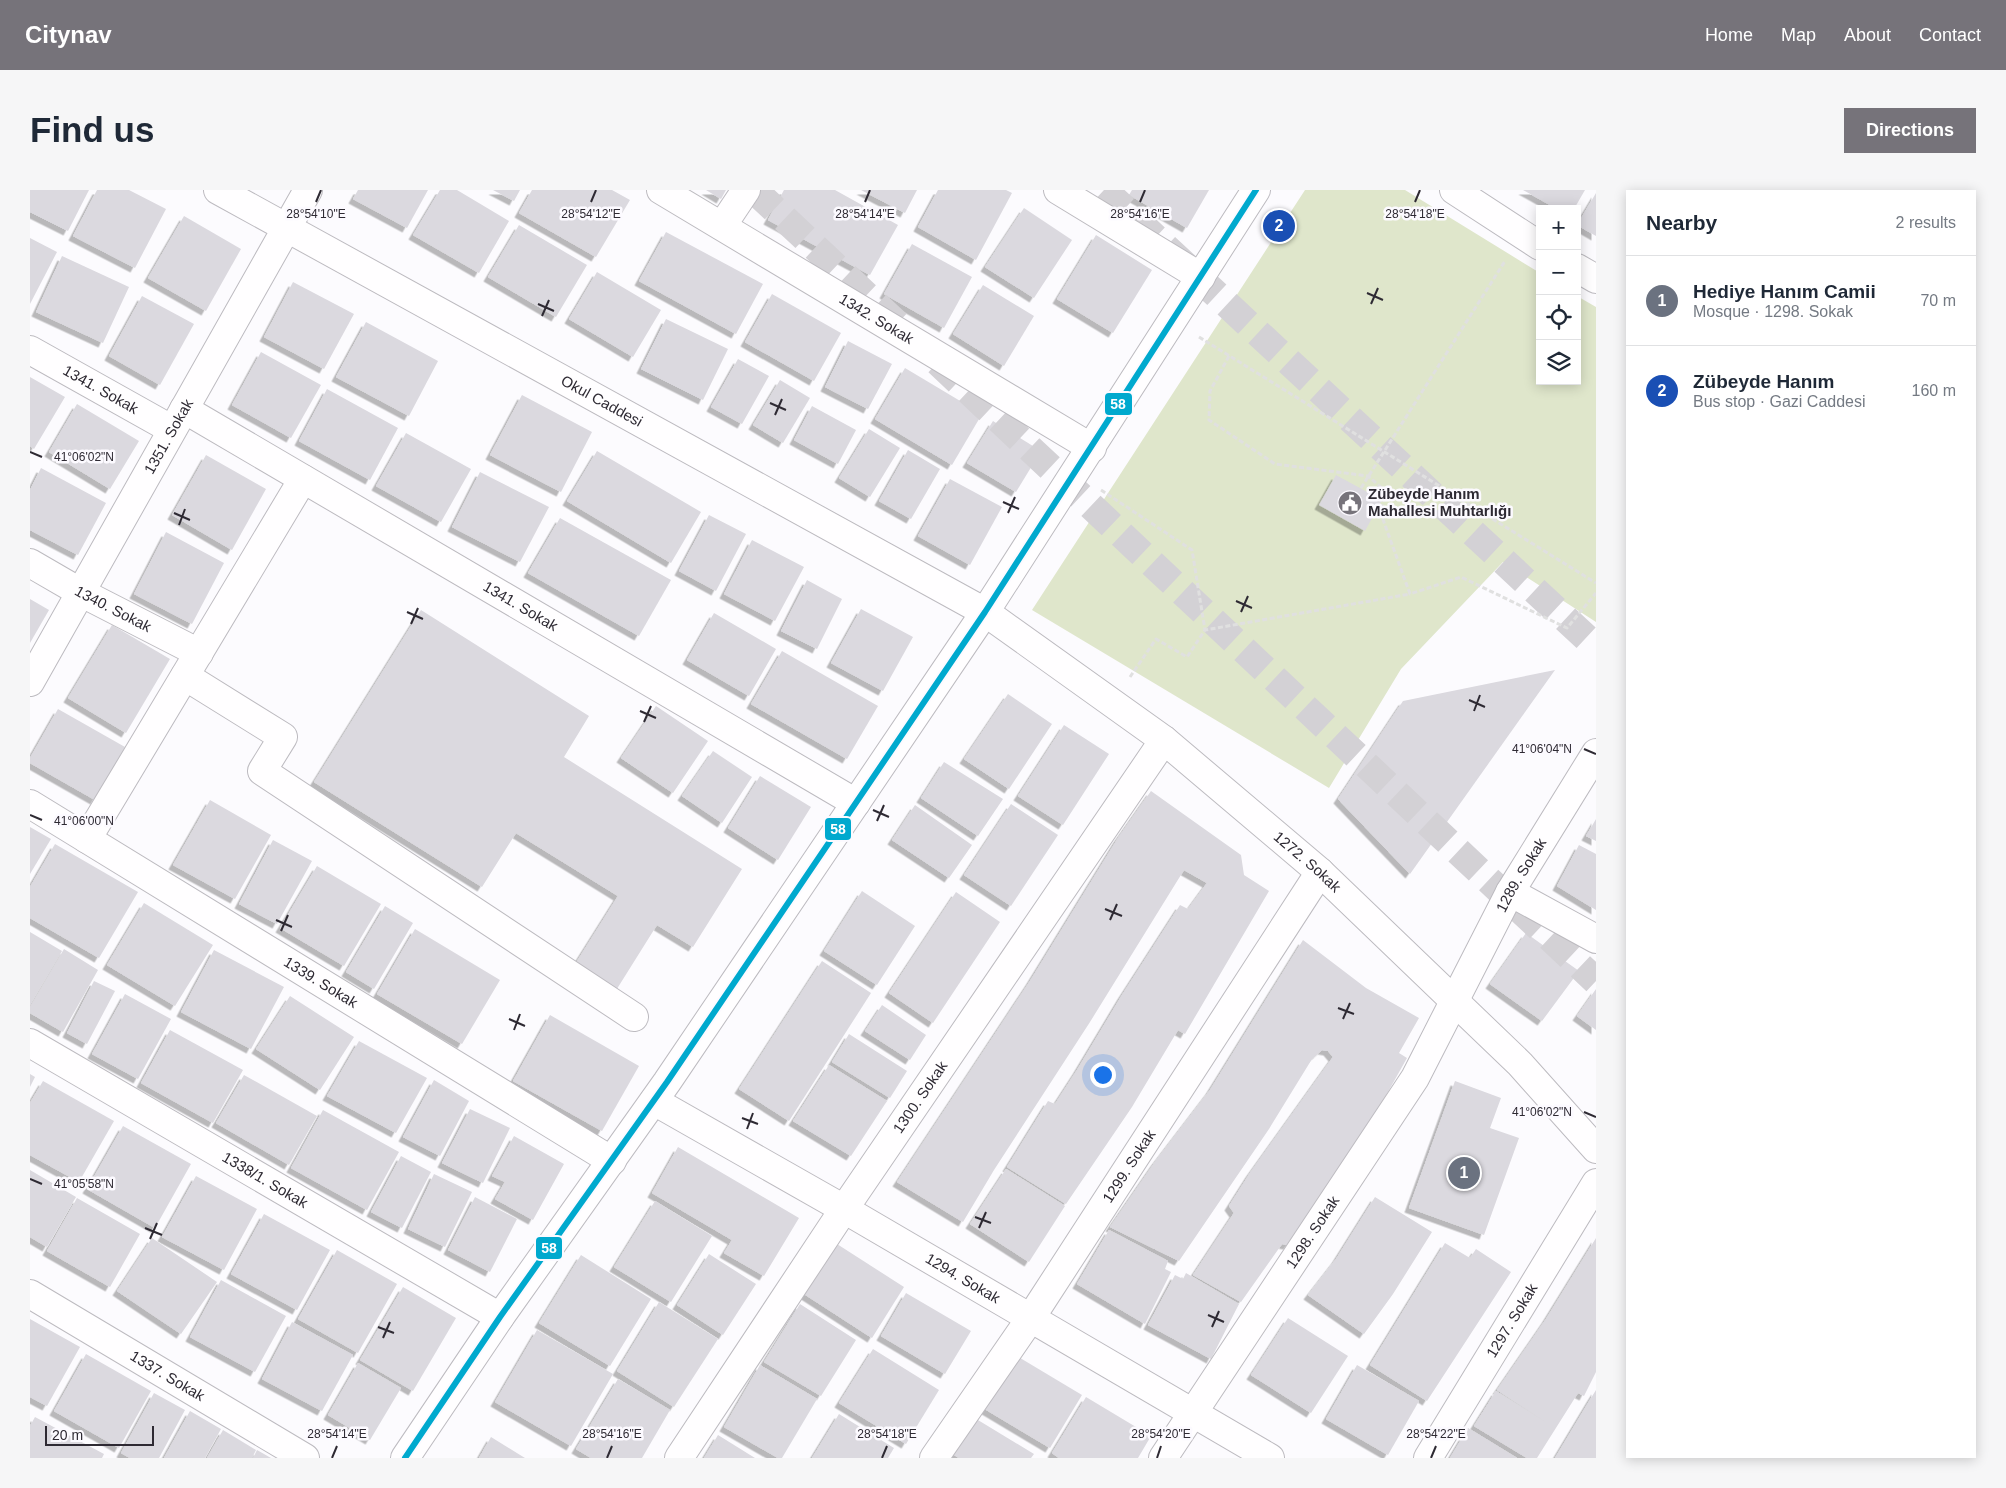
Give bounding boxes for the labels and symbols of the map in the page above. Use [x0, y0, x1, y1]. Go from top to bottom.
text: 28°54'10"E [286, 207, 346, 221]
text: 28°54'12"E [561, 207, 621, 221]
text: 28°54'14"E [835, 207, 895, 221]
text: 28°54'16"E [1110, 207, 1170, 221]
pin: 2 [1263, 207, 1295, 245]
text: 28°54'18"E [1385, 207, 1445, 221]
street label: 1342. Sokak [836, 290, 917, 347]
street label: 1341. Sokak [60, 361, 142, 417]
street label: Okul Caddesi [558, 372, 646, 430]
line badge: 58 [1104, 392, 1133, 416]
street label: 1351. Sokak [140, 395, 196, 477]
text: 58 [1110, 396, 1126, 412]
text: 41°06'02"N [54, 450, 114, 464]
place label: Zübeyde Hanım Mahallesi Muhtarlığı [1368, 485, 1511, 519]
public building icon: Zübeyde Hanım Mahallesi Muhtarlığı [1337, 490, 1363, 516]
street label: 1341. Sokak [480, 577, 561, 635]
street label: 1340. Sokak [72, 582, 155, 635]
text: 41°06'04"N [1512, 742, 1572, 756]
text: 41°06'00"N [54, 814, 114, 828]
line badge: 58 [824, 817, 852, 841]
text: 58 [830, 821, 846, 837]
street label: 1272. Sokak [1270, 828, 1345, 896]
street label: 1289. Sokak [1492, 834, 1550, 915]
street label: 1339. Sokak [281, 953, 361, 1011]
street label: 1300. Sokak [889, 1057, 951, 1136]
your location [1090, 1062, 1116, 1088]
text: 41°06'02"N [1512, 1105, 1572, 1119]
street label: 1299. Sokak [1099, 1126, 1159, 1206]
street label: 1338/1. Sokak [220, 1148, 311, 1211]
pin: 1 [1448, 1154, 1480, 1192]
text: 41°05'58"N [54, 1177, 114, 1191]
street label: 1298. Sokak [1282, 1192, 1343, 1271]
line badge: 58 [535, 1236, 563, 1260]
text: 58 [541, 1240, 557, 1256]
street label: 1294. Sokak [923, 1250, 1004, 1307]
street label: 1297. Sokak [1483, 1280, 1541, 1360]
street label: 1337. Sokak [127, 1347, 208, 1404]
scale bar [45, 1423, 154, 1446]
text: 28°54'14"E [307, 1427, 367, 1441]
text: 28°54'16"E [582, 1427, 642, 1441]
text: 28°54'18"E [857, 1427, 917, 1441]
text: 28°54'20"E [1131, 1427, 1191, 1441]
text: 28°54'22"E [1406, 1427, 1466, 1441]

